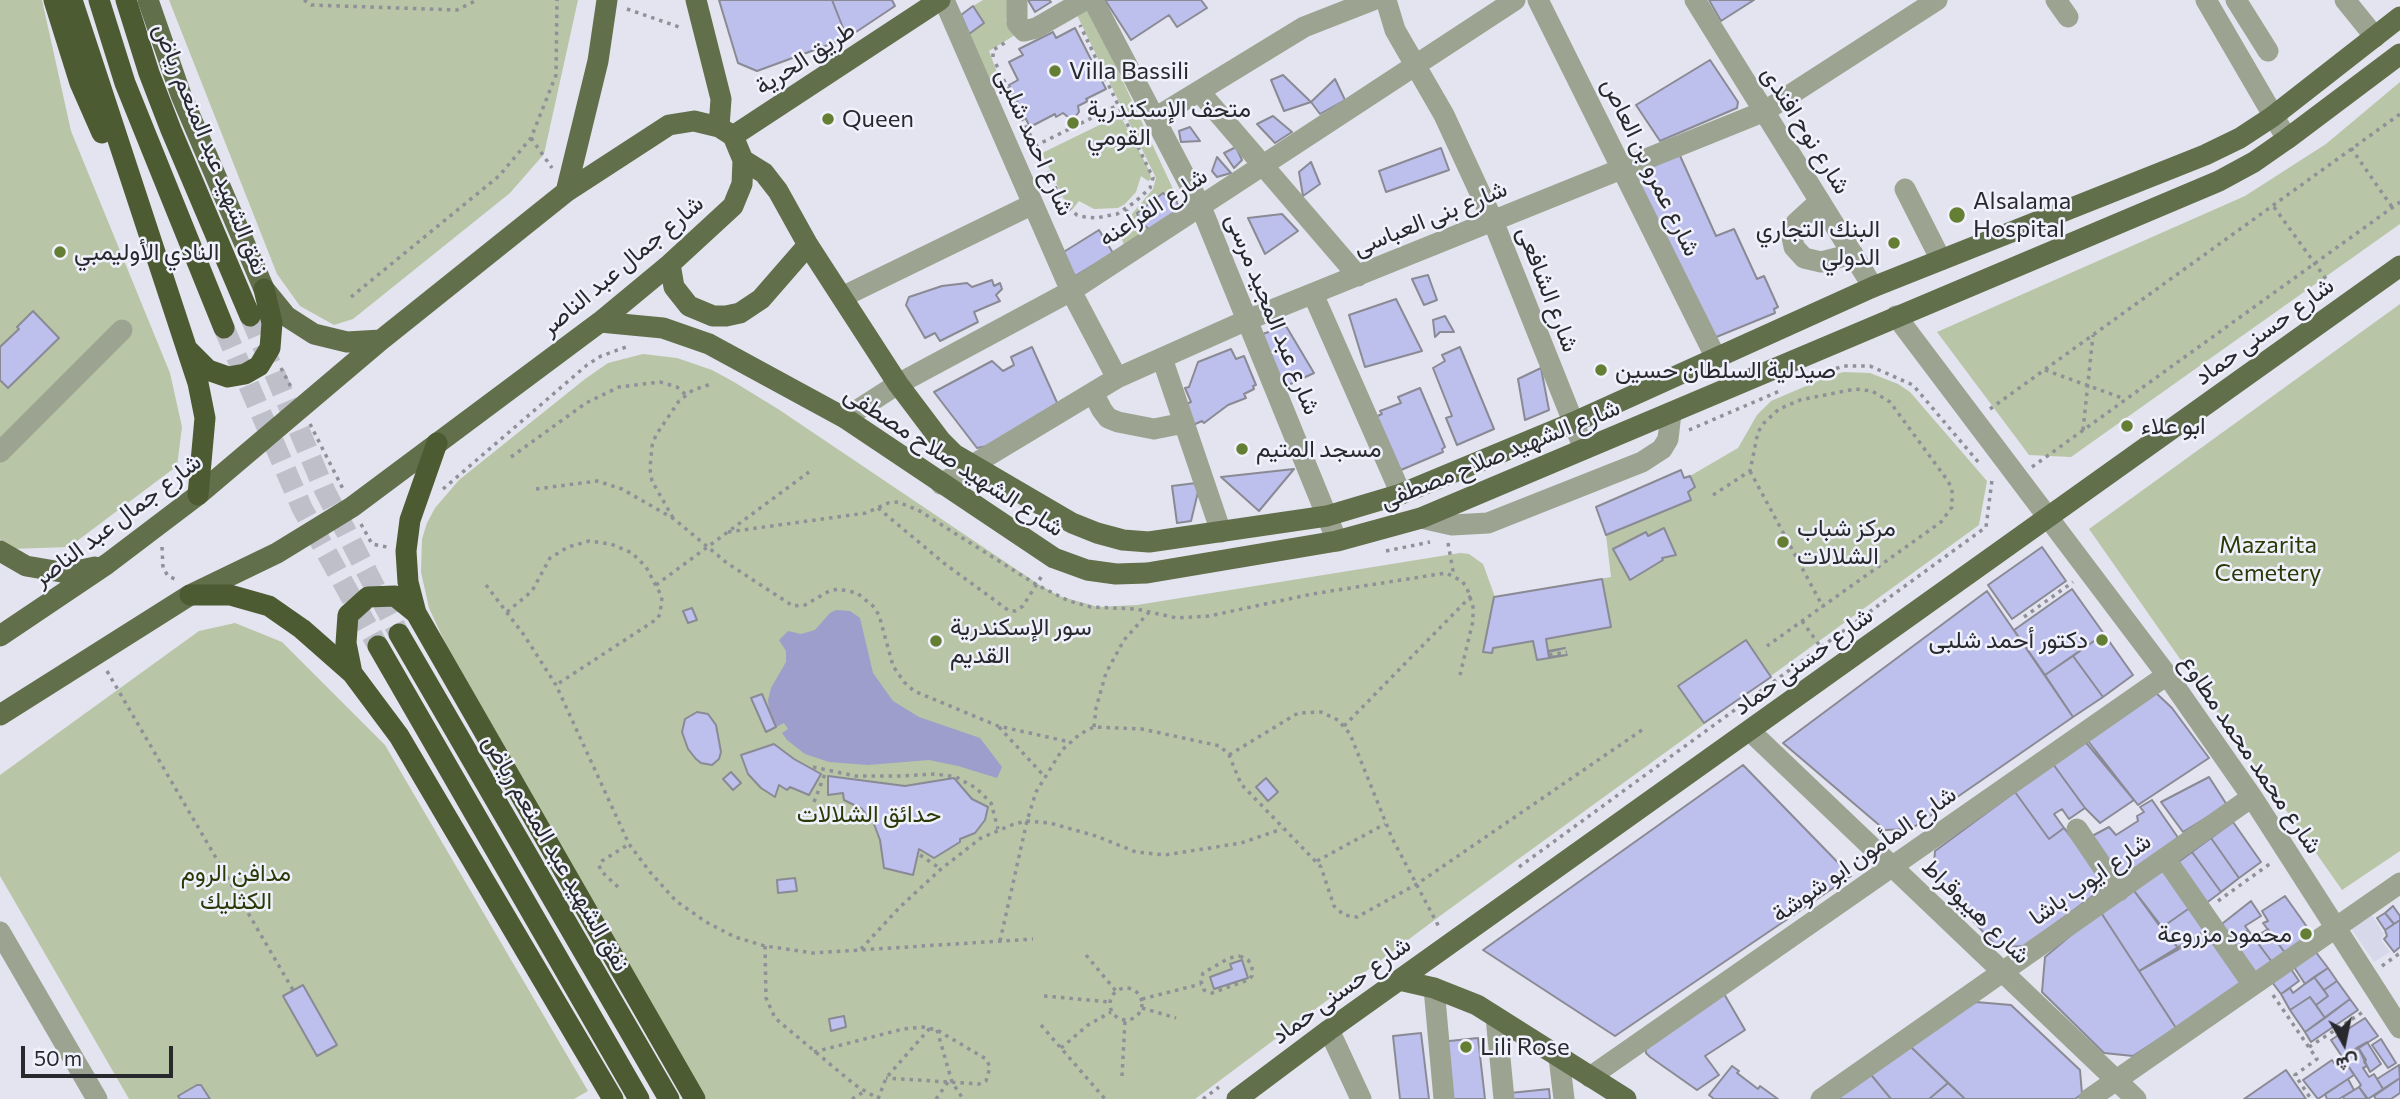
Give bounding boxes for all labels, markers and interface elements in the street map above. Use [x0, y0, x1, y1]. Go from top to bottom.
street label: طريق الحرية [750, 15, 860, 101]
street label: نفق الشهيد عبد المنعم رياض [147, 19, 275, 279]
place label: Villa Bassili [1069, 57, 1189, 85]
street label: شارع نوح افندى [1755, 61, 1857, 199]
marker: Villa Bassili [1047, 63, 1063, 79]
street label: شارع احمد شلبى [990, 64, 1080, 220]
street label: شارع عمرو بن العاص [1595, 73, 1707, 261]
place label: متحف الإسكندرية القومي [1087, 95, 1251, 151]
place label: Queen [842, 105, 914, 133]
marker: Queen [820, 111, 836, 127]
marker: متحف الإسكندرية القومي [1065, 115, 1081, 131]
street label: شارع الفراعنه [1093, 161, 1213, 253]
street label: شارع بنى العباسى [1349, 174, 1511, 262]
place label: Alsalama Hospital [1973, 187, 2071, 243]
street label: شارع جمال عبد الناصر [535, 189, 709, 341]
marker: Alsalama Hospital [1947, 205, 1967, 225]
street label: شارع عبد المجيد مرسى [1219, 209, 1327, 419]
place label: البنك التجاري الدولي [1756, 215, 1880, 271]
street label: شارع الشافعى [1511, 222, 1585, 356]
marker: البنك التجاري الدولي [1886, 235, 1902, 251]
place label: النادي الأوليمبي [74, 238, 219, 266]
marker: النادي الأوليمبي [52, 244, 68, 260]
street label: شارع حسنى حماد [2189, 271, 2339, 391]
place label: صيدلية السلطان حسين [1615, 356, 1836, 384]
marker: صيدلية السلطان حسين [1593, 362, 1609, 378]
street label: شارع الشهيد صلاح مصطفى [839, 379, 1069, 543]
street label: شارع الشهيد صلاح مصطفى [1376, 393, 1624, 515]
place label: ابو علاء [2141, 412, 2206, 440]
marker: ابو علاء [2119, 418, 2135, 434]
place label: مسجد المتيم [1256, 435, 1382, 463]
marker: مسجد المتيم [1234, 441, 1250, 457]
street label: شارع جمال عبد الناصر [27, 447, 207, 593]
place label: مركز شباب الشلالات [1797, 514, 1896, 570]
park label: Mazarita Cemetery [2215, 531, 2321, 587]
marker: مركز شباب الشلالات [1775, 534, 1791, 550]
street label: شارع حسنى حماد [1728, 601, 1878, 721]
place label: سور الإسكندرية القديم [950, 613, 1092, 669]
place label: دكتور أحمد شلبى [1929, 626, 2088, 654]
marker: دكتور أحمد شلبى [2094, 632, 2110, 648]
marker: سور الإسكندرية القديم [928, 633, 944, 649]
street label: شارع محمد محمد مطاوع [2174, 649, 2328, 859]
street label: نفق الشهيد عبد المنعم رياض [476, 729, 636, 977]
street label: شارع المأمون ابو شوشة [1766, 780, 1962, 928]
park label: حدائق الشلالات [797, 800, 941, 828]
street label: شارع ايوب باشا [2024, 826, 2156, 932]
street label: شارع هيبوقراط [1916, 852, 2036, 970]
park label: مدافن الروم الكثليك [181, 859, 291, 915]
place label: محمود مزروعة [2157, 920, 2292, 948]
marker: محمود مزروعة [2298, 926, 2314, 942]
street label: شارع حسنى حماد [1266, 930, 1416, 1050]
north arrow [2309, 1008, 2379, 1078]
scale bar [24, 1032, 177, 1076]
place label: Lili Rose [1480, 1033, 1570, 1061]
marker: Lili Rose [1458, 1039, 1474, 1055]
text: 50 m [34, 1045, 82, 1070]
text: ش [2334, 1051, 2360, 1077]

